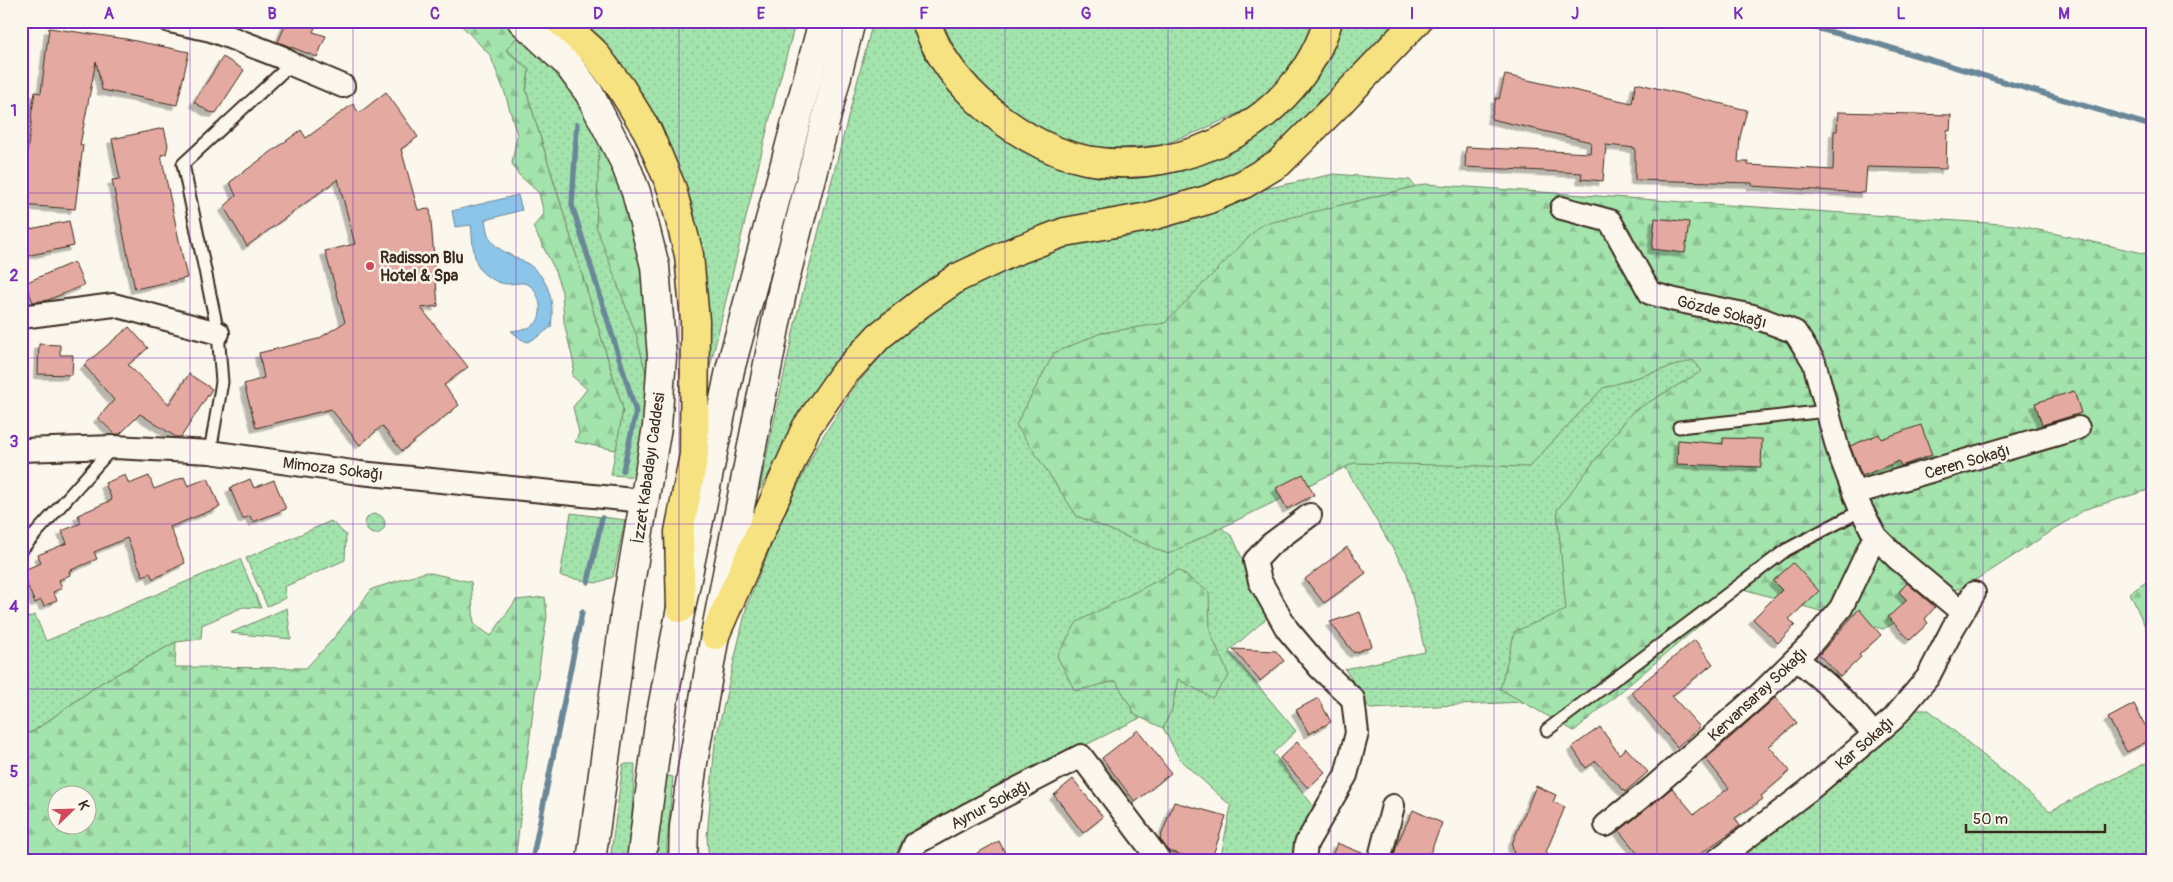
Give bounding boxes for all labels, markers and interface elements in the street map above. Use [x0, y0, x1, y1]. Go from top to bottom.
text: A [104, 4, 115, 24]
text: B [267, 4, 277, 24]
text: C [430, 4, 440, 24]
text: D [593, 4, 603, 24]
text: E [757, 4, 766, 24]
text: F [919, 4, 929, 24]
text: G [1081, 4, 1092, 24]
text: H [1244, 4, 1254, 24]
text: I [1410, 4, 1414, 24]
text: J [1571, 4, 1579, 24]
text: K [1733, 4, 1743, 24]
text: L [1896, 4, 1906, 24]
text: M [2058, 4, 2070, 24]
text: 1 [11, 101, 17, 121]
place label: Radisson Blu Hotel & Spa [380, 248, 464, 286]
marker: Radisson Blu Hotel & Spa [364, 260, 376, 272]
text: 2 [10, 266, 19, 286]
street label: Gözde Sokağı [1675, 291, 1769, 333]
street label: İzzet Kabadayı Caddesi [628, 391, 670, 545]
text: 3 [10, 432, 19, 452]
street label: Ceren Sokağı [1922, 440, 2012, 484]
street label: Mimoza Sokağı [282, 453, 384, 485]
text: 4 [9, 597, 19, 617]
street label: Kervansaray Sokağı [1704, 643, 1812, 746]
street label: Kar Sokağı [1831, 713, 1898, 775]
text: 5 [10, 762, 19, 782]
street label: Aynur Sokağı [947, 775, 1034, 834]
north arrow [48, 784, 98, 834]
text: K [74, 798, 93, 813]
scale bar [1966, 802, 2104, 834]
text: 50 m [1973, 810, 2008, 829]

